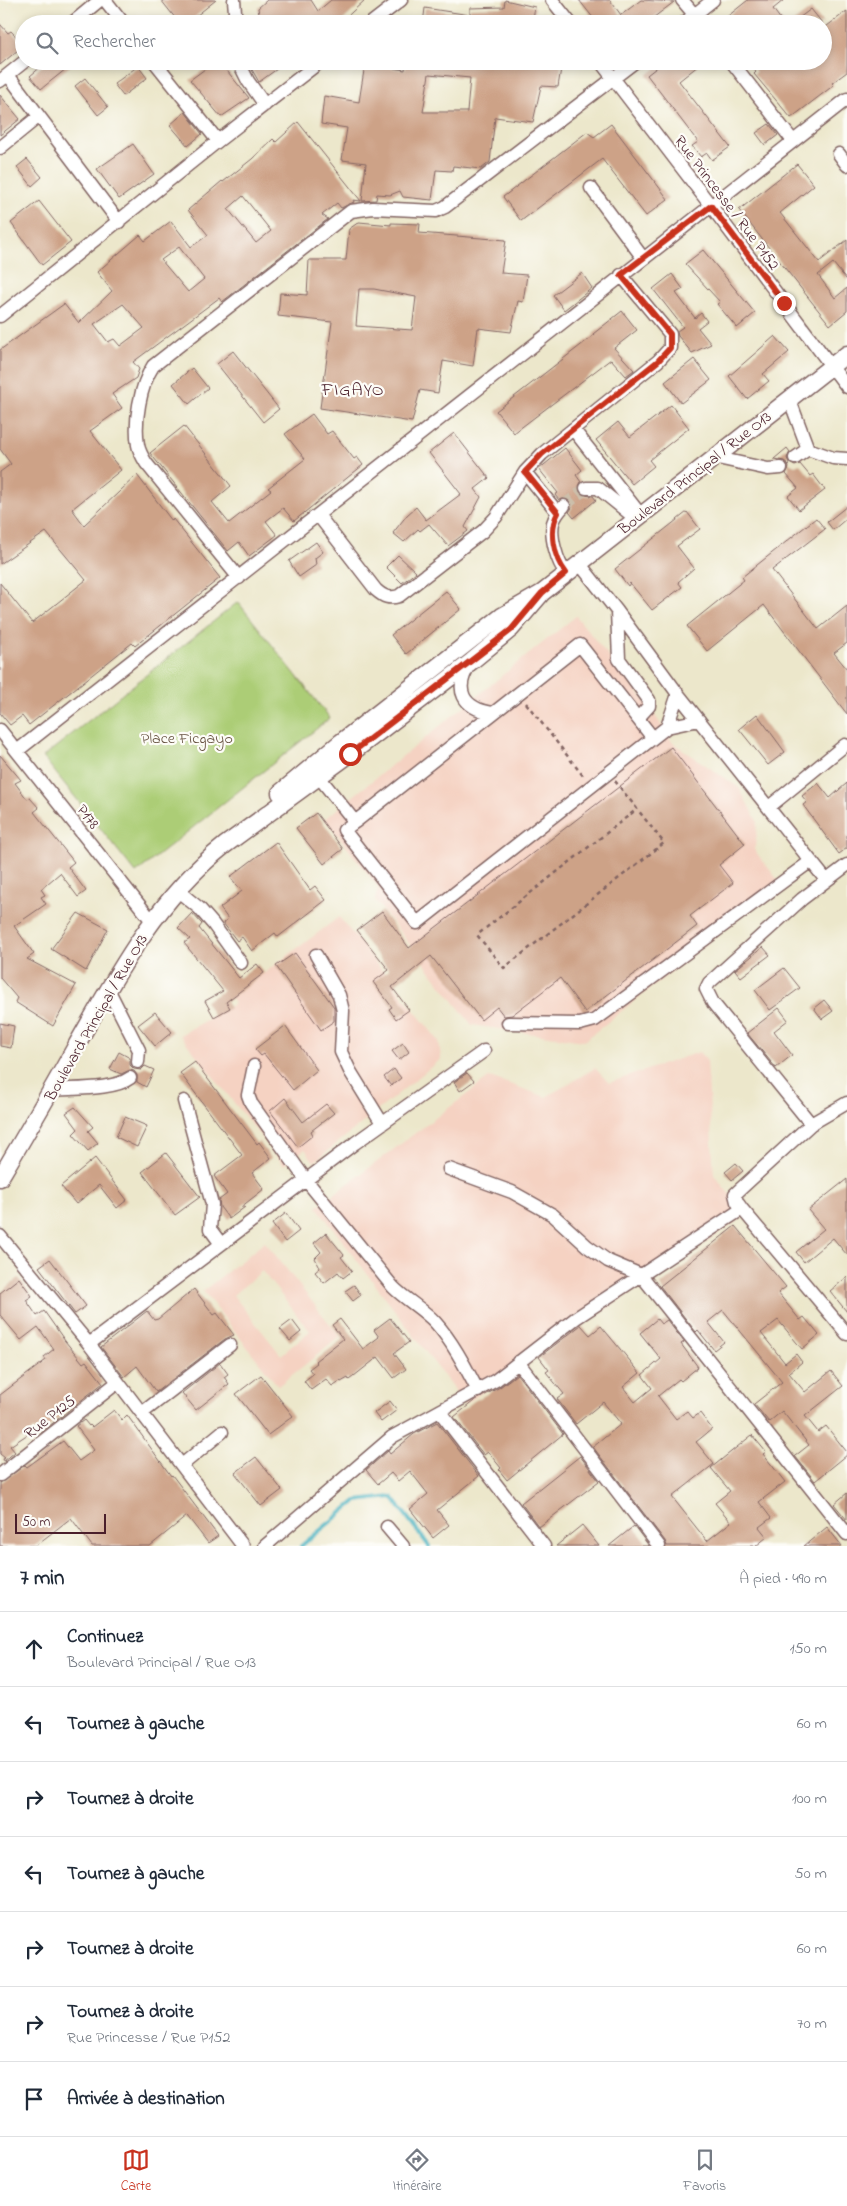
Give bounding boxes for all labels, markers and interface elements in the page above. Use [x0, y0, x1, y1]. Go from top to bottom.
search box [15, 15, 832, 70]
icon: search [33, 29, 61, 57]
text: Rechercher [73, 29, 156, 56]
street label: Rue Princesse / Rue P152 [668, 131, 785, 276]
route end [773, 292, 796, 315]
district label: FIGAYO [320, 378, 385, 404]
street label: Boulevard Principal / Rue O13 [613, 406, 777, 542]
park label: Place Ficgayo [141, 727, 233, 751]
route start [339, 743, 362, 766]
street label: P178 [70, 800, 105, 835]
street label: Boulevard Principal / Rue O13 [39, 930, 154, 1107]
street label: Rue P125 [19, 1390, 81, 1445]
scale bar [15, 1511, 106, 1534]
text: 50 m [22, 1512, 50, 1533]
text: 7 min [20, 1564, 64, 1594]
text: À pied · 490 m [739, 1567, 827, 1591]
text: Continuez [67, 1624, 143, 1651]
icon: ahead [20, 1635, 48, 1663]
text: 150 m [789, 1637, 827, 1661]
text: Boulevard Principal / Rue O13 [67, 1651, 256, 1675]
icon: left [20, 1710, 48, 1738]
text: Tournez à gauche [67, 1711, 204, 1738]
text: 60 m [797, 1712, 827, 1736]
icon: right [20, 1785, 48, 1813]
text: Tournez à droite [67, 1786, 193, 1813]
text: 100 m [792, 1787, 827, 1811]
icon: left [20, 1860, 48, 1888]
text: Tournez à gauche [67, 1861, 204, 1888]
text: 50 m [795, 1862, 827, 1886]
icon: right [20, 1935, 48, 1963]
text: Tournez à droite [67, 1936, 193, 1963]
text: 60 m [797, 1937, 827, 1961]
text: Tournez à droite [67, 1999, 193, 2026]
icon: right [20, 2010, 48, 2038]
text: 70 m [797, 2012, 827, 2036]
text: Rue Princesse / Rue P152 [67, 2026, 230, 2050]
icon: arrive [20, 2085, 48, 2113]
text: Arrivée à destination [67, 2086, 225, 2113]
tab: Carte [121, 2146, 151, 2197]
tab: Itinéraire [393, 2146, 441, 2197]
tab: Favoris [683, 2146, 726, 2197]

